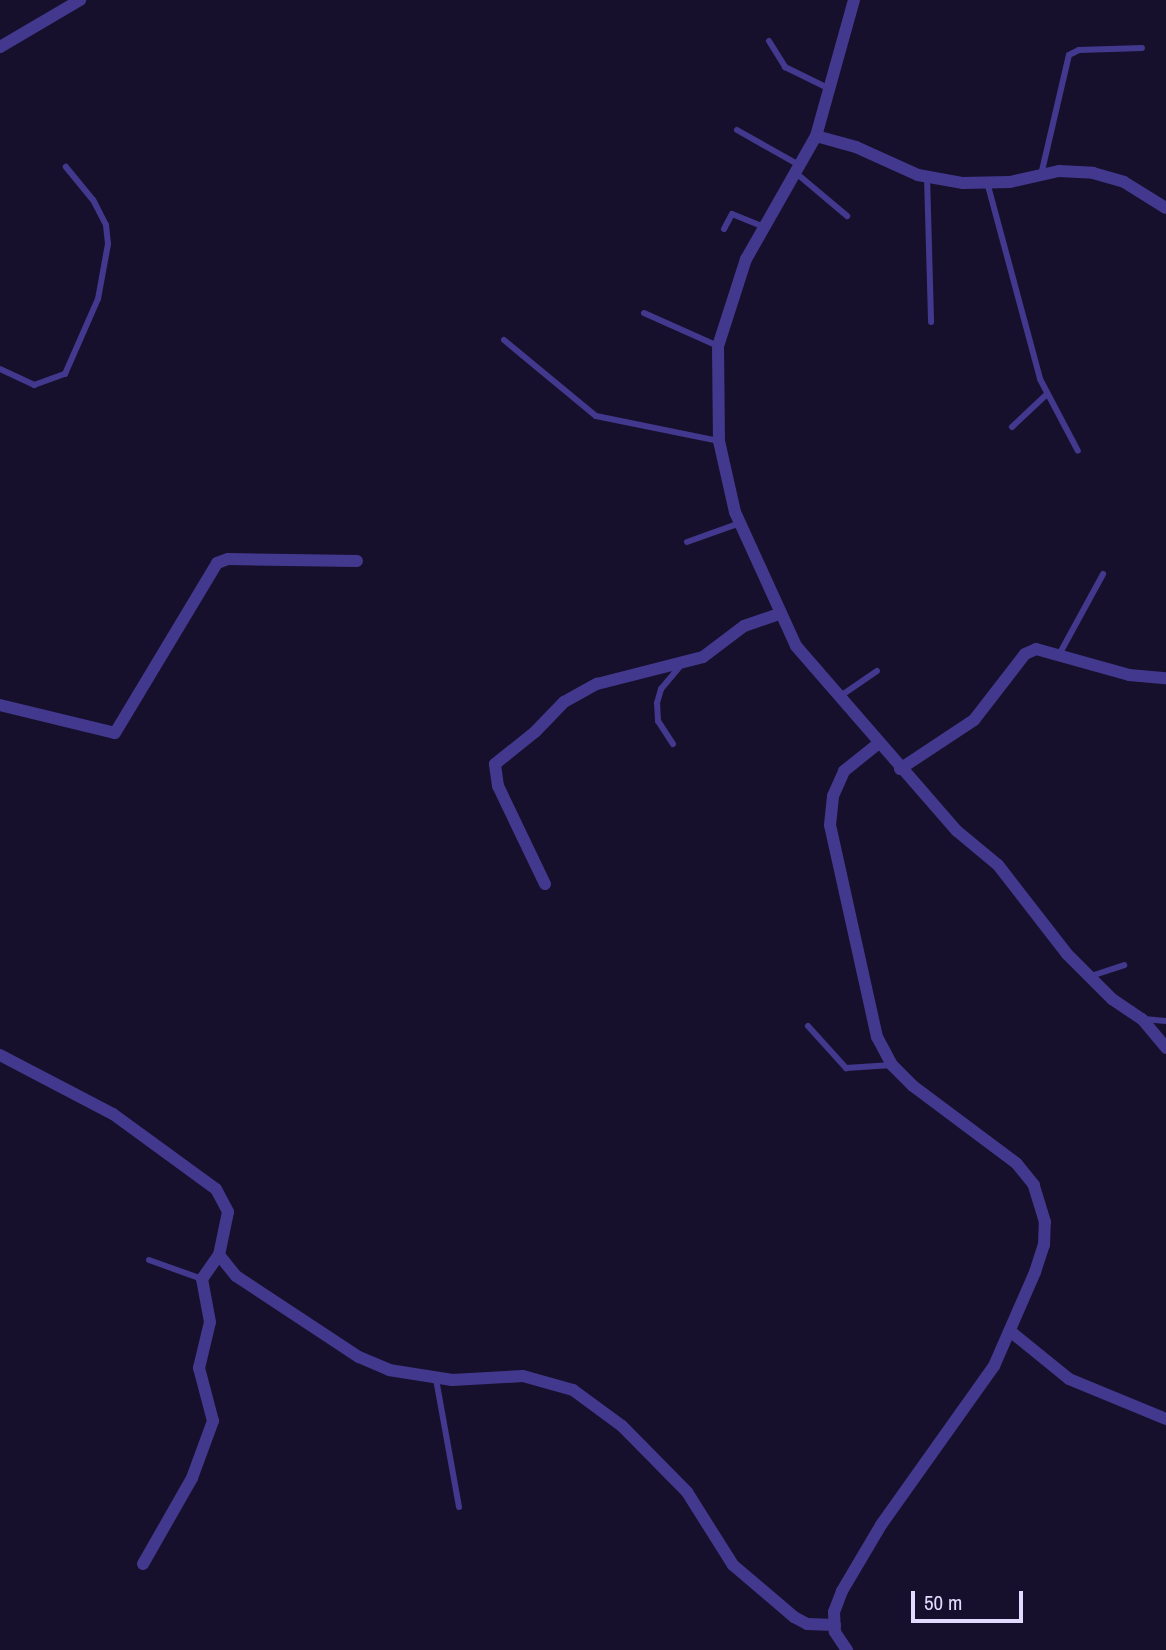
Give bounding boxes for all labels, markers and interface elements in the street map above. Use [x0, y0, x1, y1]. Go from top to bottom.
scale bar [914, 1576, 1026, 1620]
text: 50 m [924, 1588, 962, 1617]

